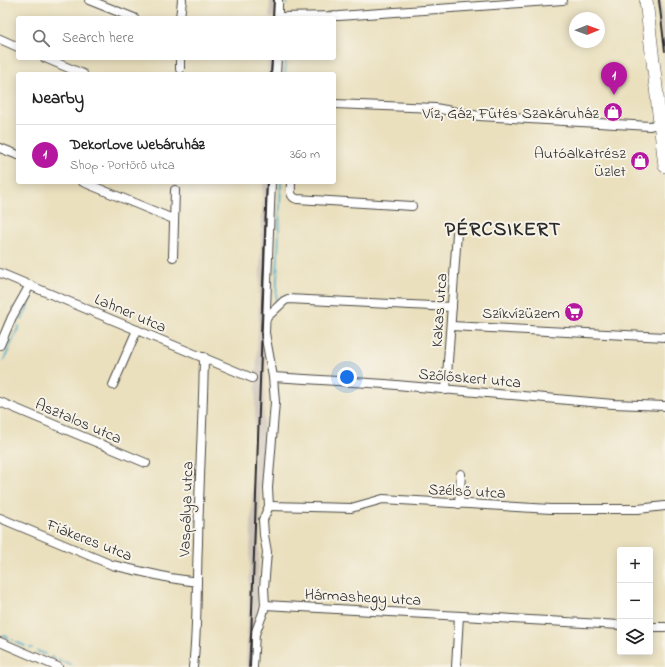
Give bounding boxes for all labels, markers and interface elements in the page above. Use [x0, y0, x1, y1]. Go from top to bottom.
north arrow [569, 12, 605, 48]
search box [16, 16, 336, 60]
icon: search [30, 27, 52, 49]
text: Search here [62, 27, 134, 49]
pin: 1 [601, 62, 627, 95]
text: Nearby [32, 86, 84, 111]
shop icon: Víz, Gáz, Fűtés Szakáruház [602, 101, 624, 123]
place label: Víz, Gáz, Fűtés Szakáruház [422, 102, 599, 126]
text: DekorLove Webáruház [70, 134, 205, 156]
place label: Autóalkatrész Üzlet [534, 142, 627, 184]
text: 1 [43, 145, 47, 164]
text: 360 m [290, 145, 320, 164]
shop icon: Autóalkatrész Üzlet [629, 150, 651, 172]
text: Shop · Portörő utca [70, 156, 175, 175]
district label: PÉRCSIKERT [445, 216, 561, 245]
street label: Kakas utca [425, 272, 455, 348]
street label: Lahner utca [90, 288, 170, 340]
supermarket icon: Szíkvízüzem [563, 301, 585, 323]
place label: Szíkvízüzem [482, 302, 560, 326]
street label: Szőlőskert utca [418, 363, 522, 395]
your location [337, 367, 357, 387]
street label: Asztalos utca [31, 393, 125, 451]
street label: Vaspálya utca [173, 461, 201, 558]
street label: Szélső utca [428, 478, 506, 506]
street label: Fiákeres utca [42, 513, 136, 568]
map controls [617, 547, 653, 655]
button: + [617, 547, 653, 583]
street label: Hármashegy utca [304, 583, 422, 613]
button: − [617, 583, 653, 619]
button: layers [617, 619, 653, 655]

